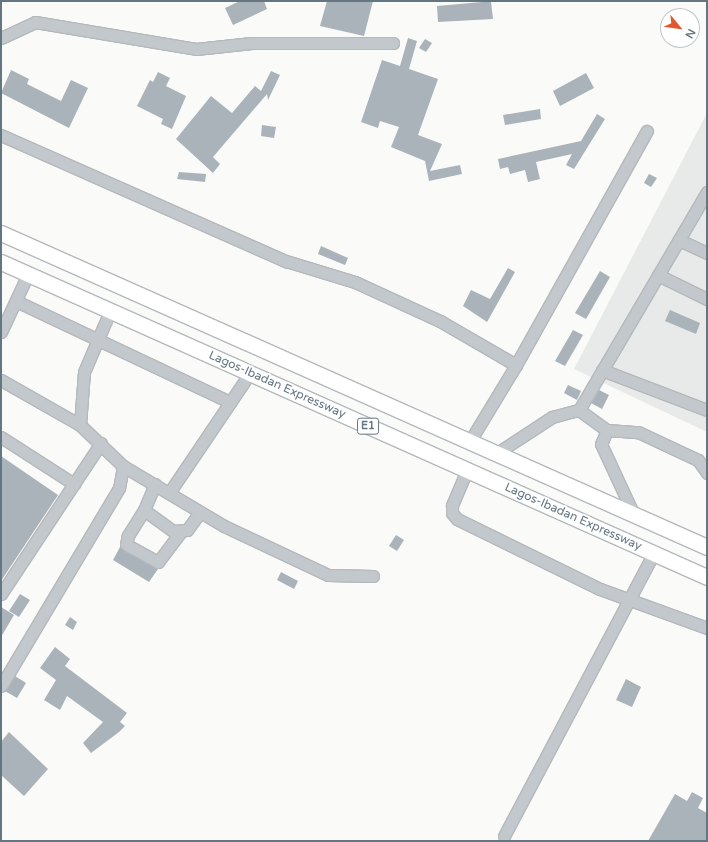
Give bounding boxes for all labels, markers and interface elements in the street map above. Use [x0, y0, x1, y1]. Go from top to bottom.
north arrow [660, 8, 700, 48]
text: N [682, 27, 698, 41]
street label: Lagos-Ibadan Expressway [206, 348, 348, 422]
road number: E1 [357, 417, 379, 435]
street label: Lagos-Ibadan Expressway [502, 480, 644, 554]

